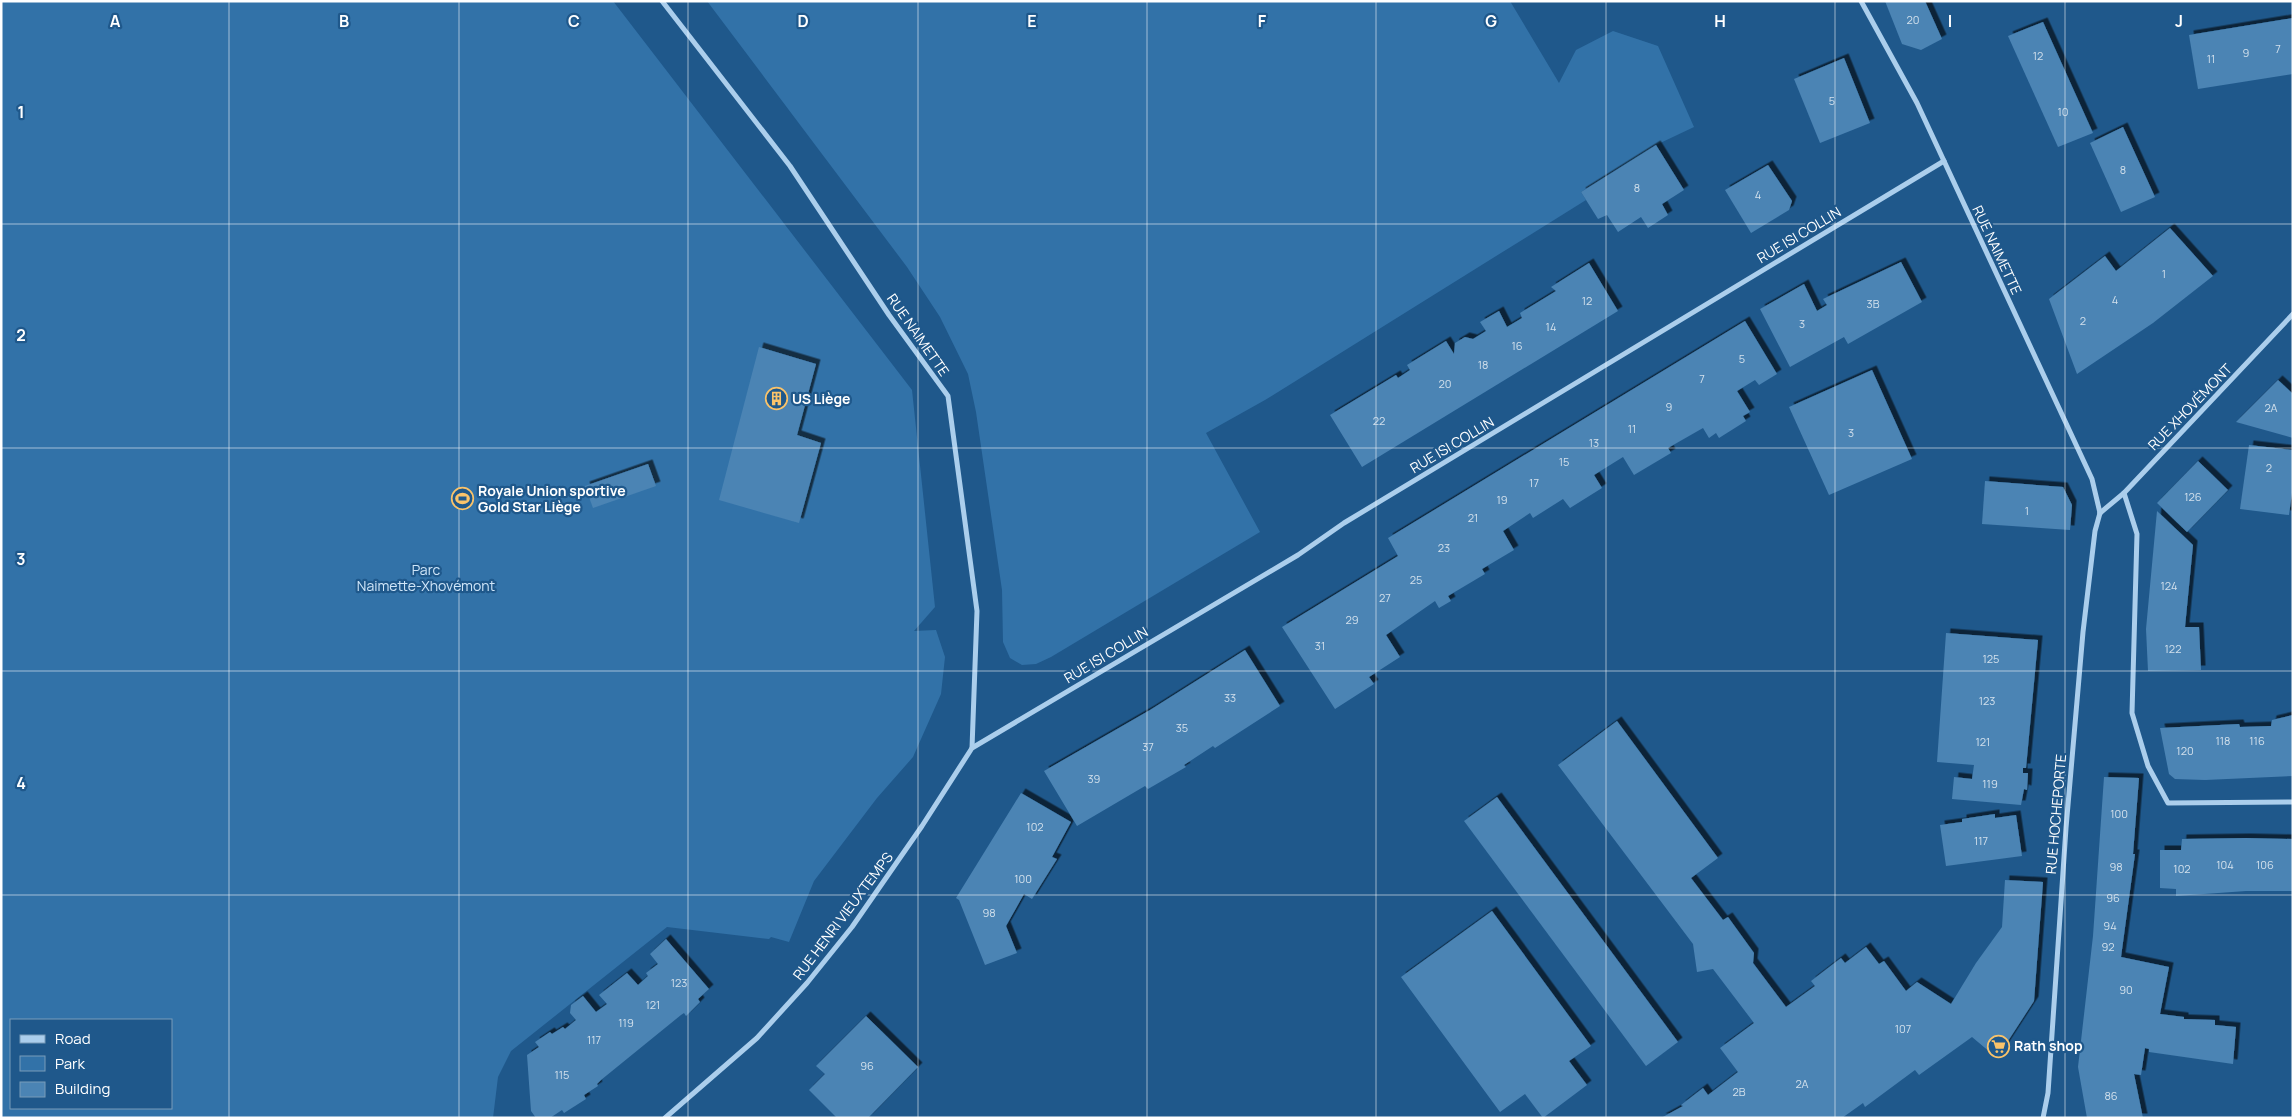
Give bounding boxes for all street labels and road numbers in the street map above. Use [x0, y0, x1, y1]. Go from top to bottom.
street label: RUE ISI COLLIN [1753, 202, 1844, 267]
street label: RUE NAIMETTE [1968, 202, 2026, 298]
street label: RUE NAIMETTE [883, 290, 954, 380]
street label: RUE XHOVÉMONT [2143, 359, 2236, 454]
street label: RUE ISI COLLIN [1406, 412, 1497, 477]
street label: RUE ISI COLLIN [1060, 622, 1151, 687]
street label: RUE HOCHEPORTE [2041, 753, 2070, 875]
street label: RUE HENRI VIEUXTEMPS [788, 848, 897, 983]

